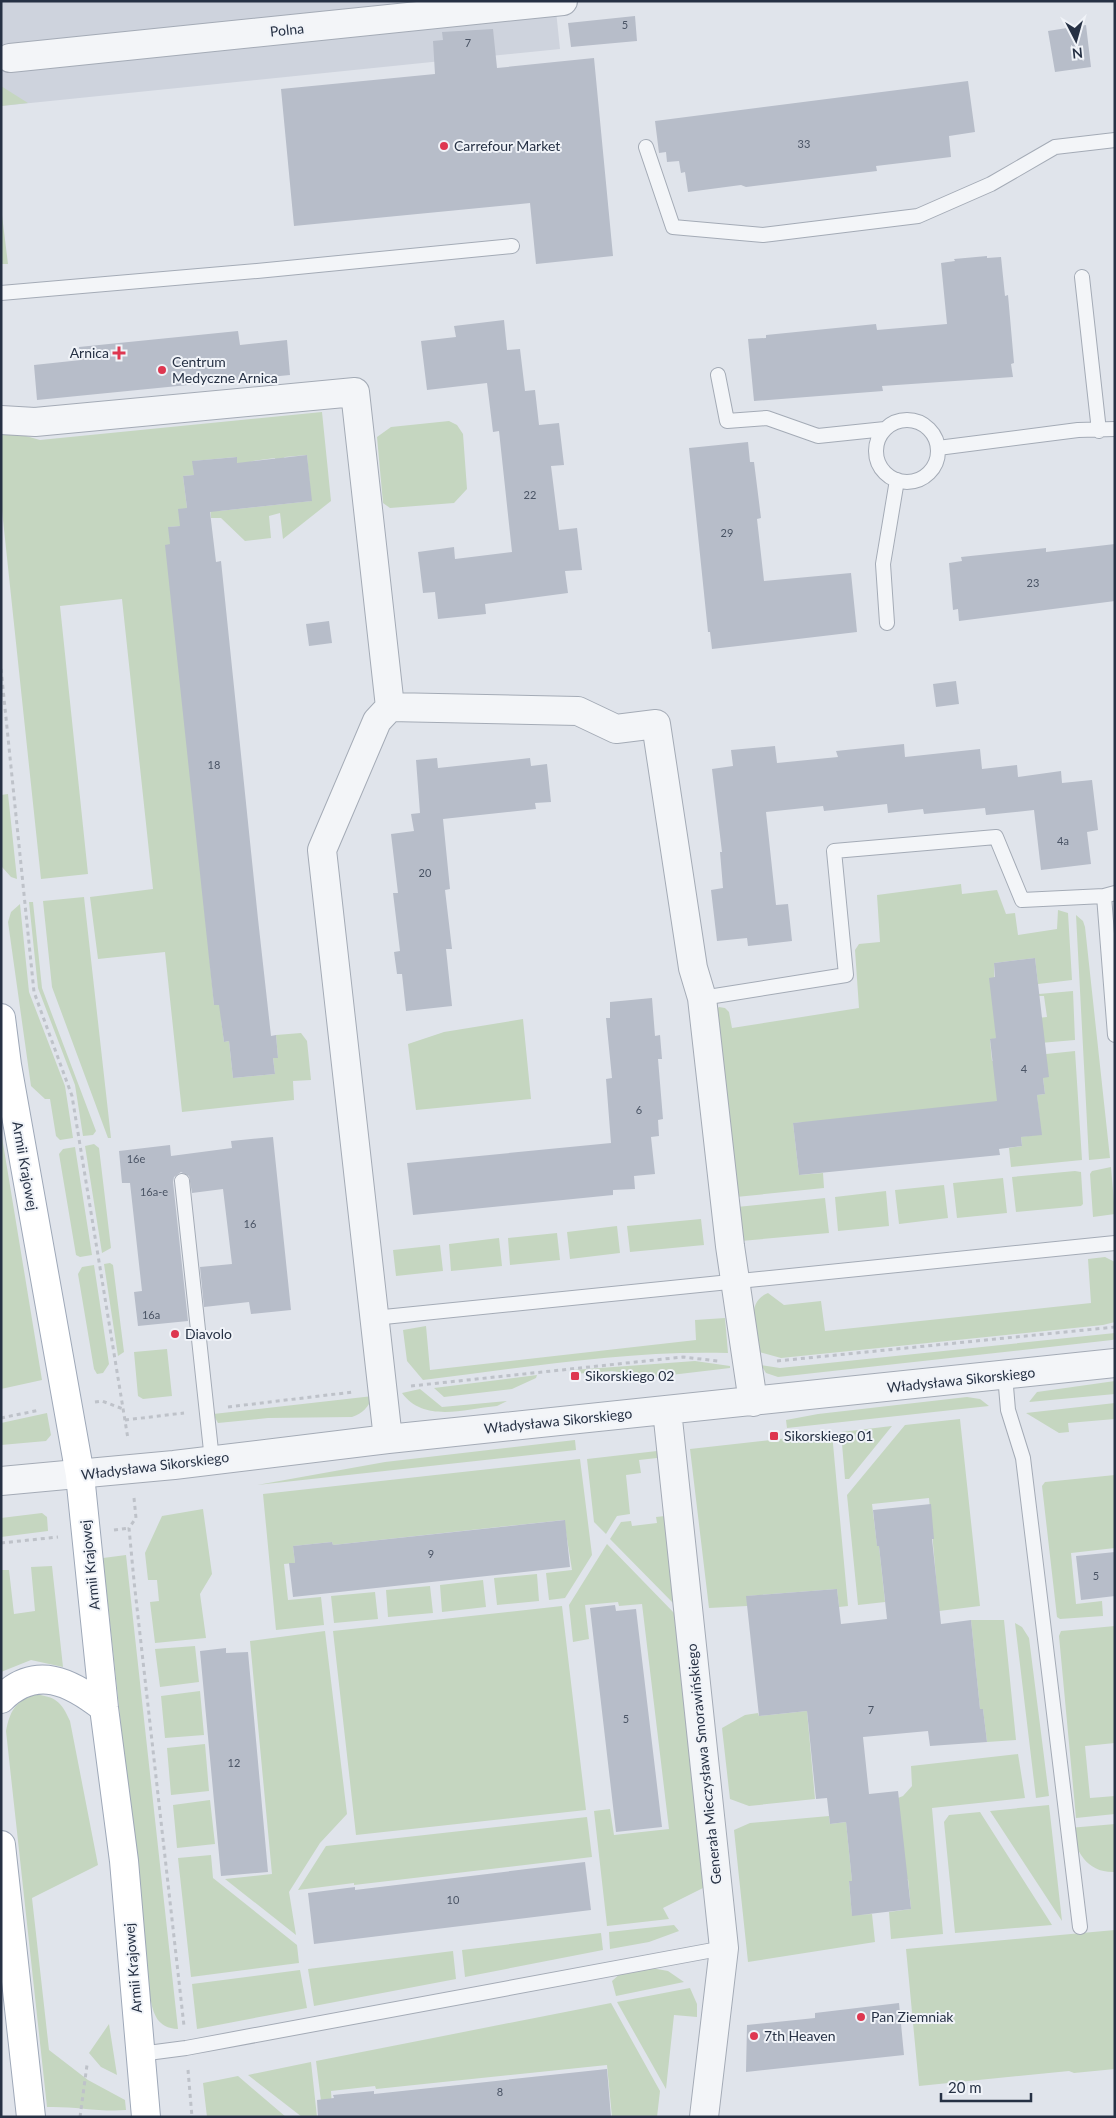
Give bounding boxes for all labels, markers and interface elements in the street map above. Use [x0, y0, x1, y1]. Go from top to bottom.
north arrow [1051, 15, 1101, 65]
house number: 5 [622, 18, 628, 31]
street label: Polna [269, 19, 305, 40]
house number: 7 [465, 36, 471, 49]
text: N [1071, 44, 1084, 62]
place label: Carrefour Market [454, 137, 560, 154]
house number: 33 [798, 137, 810, 150]
marker: Carrefour Market [438, 140, 450, 152]
place label: Arnica [70, 344, 109, 361]
marker: Arnica [113, 347, 125, 359]
place label: Centrum Medyczne Arnica [172, 353, 278, 386]
marker: Centrum Medyczne Arnica [156, 364, 168, 376]
house number: 22 [524, 488, 536, 501]
house number: 29 [721, 526, 733, 539]
house number: 23 [1027, 576, 1039, 589]
house number: 18 [208, 758, 220, 771]
house number: 4a [1057, 834, 1069, 847]
house number: 20 [419, 866, 432, 879]
house number: 4 [1021, 1062, 1028, 1075]
house number: 6 [636, 1103, 642, 1116]
street label: Armii Krajowej [9, 1120, 42, 1212]
house number: 16e [127, 1152, 145, 1165]
house number: 16a-e [140, 1185, 168, 1198]
house number: 16 [244, 1217, 256, 1230]
house number: 16a [142, 1308, 160, 1321]
place label: Diavolo [185, 1325, 232, 1342]
marker: Diavolo [169, 1328, 181, 1340]
street label: Władysława Sikorskiego [886, 1363, 1036, 1396]
place label: Sikorskiego 02 [585, 1367, 674, 1384]
marker: Sikorskiego 02 [569, 1370, 581, 1382]
street label: Władysława Sikorskiego [483, 1404, 633, 1437]
place label: Sikorskiego 01 [784, 1427, 873, 1444]
marker: Sikorskiego 01 [768, 1430, 780, 1442]
street label: Władysława Sikorskiego [80, 1448, 230, 1483]
street label: Armii Krajowej [76, 1519, 103, 1611]
house number: 9 [428, 1547, 434, 1560]
house number: 5 [1093, 1569, 1099, 1582]
street label: Generała Mieczysława Smorawińskiego [682, 1643, 725, 1885]
house number: 7 [868, 1703, 874, 1716]
house number: 5 [623, 1712, 629, 1725]
house number: 12 [228, 1756, 240, 1769]
house number: 10 [447, 1893, 460, 1906]
street label: Armii Krajowej [120, 1922, 145, 2014]
place label: Pan Ziemniak [871, 2008, 954, 2025]
marker: Pan Ziemniak [855, 2011, 867, 2023]
place label: 7th Heaven [764, 2027, 835, 2044]
marker: 7th Heaven [748, 2030, 760, 2042]
scale bar [941, 2070, 1031, 2102]
text: 20 m [948, 2078, 982, 2096]
house number: 8 [497, 2085, 503, 2098]

